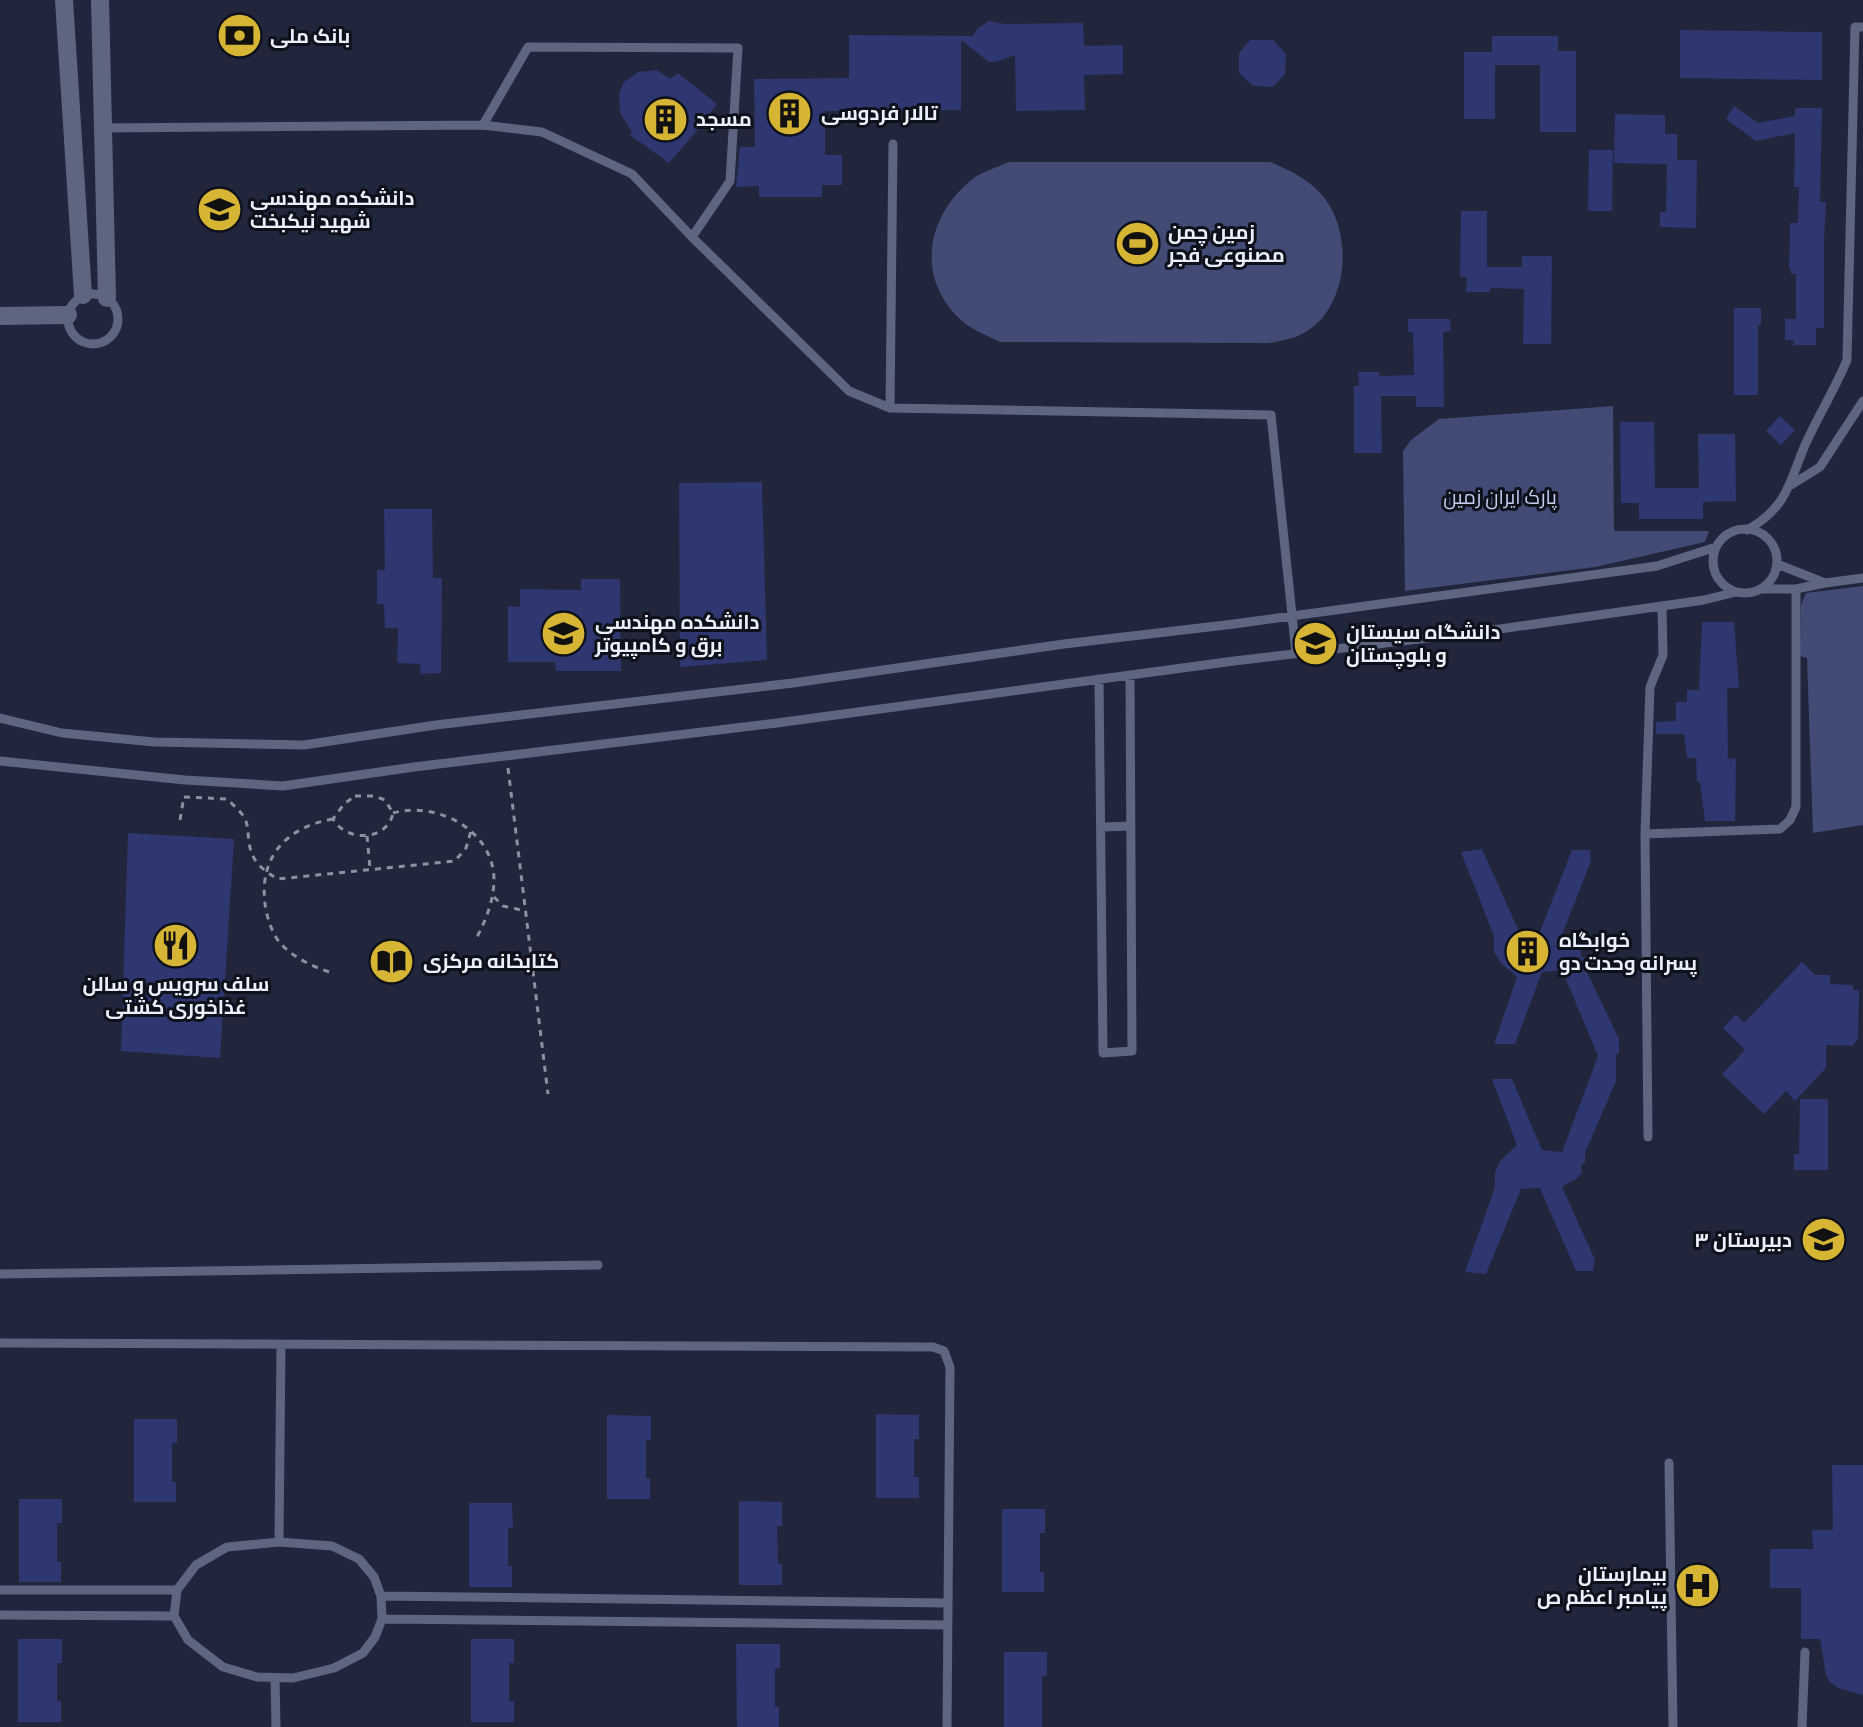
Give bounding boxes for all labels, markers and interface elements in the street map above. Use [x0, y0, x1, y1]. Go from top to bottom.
bank icon: بانک ملی [215, 12, 263, 60]
place label: بانک ملی [270, 23, 350, 51]
building icon: تالار فردوسی [766, 89, 814, 137]
building icon: مسجد [641, 95, 689, 143]
place label: تالار فردوسی [821, 100, 938, 128]
place label: مسجد [696, 106, 752, 134]
place label: دانشکده مهندسی شهید نیکبخت [250, 185, 415, 236]
school or university icon: دانشکده مهندسی شهید نیکبخت [195, 186, 243, 234]
place label: زمین چمن مصنوعی فجر [1167, 219, 1285, 270]
sports icon: زمین چمن مصنوعی فجر [1113, 220, 1161, 268]
park label: پارک ایران زمین [1443, 484, 1557, 512]
place label: دانشکده مهندسی برق و کامپیوتر [594, 609, 760, 660]
school or university icon: دانشکده مهندسی برق و کامپیوتر [540, 610, 588, 658]
place label: دانشگاه سیستان و بلوچستان [1346, 619, 1500, 670]
school or university icon: دانشگاه سیستان و بلوچستان [1291, 620, 1339, 668]
restaurant icon: سلف سرویس و سالن غذاخوری کشتی [152, 921, 200, 969]
place label: خوابگاه پسرانه وحدت دو [1559, 927, 1697, 978]
building icon: خوابگاه پسرانه وحدت دو [1504, 928, 1552, 976]
library icon: کتابخانه مرکزی [368, 937, 416, 985]
place label: کتابخانه مرکزی [423, 948, 559, 976]
place label: سلف سرویس و سالن غذاخوری کشتی [83, 971, 269, 1022]
school or university icon: دبیرستان ۳ [1799, 1216, 1847, 1264]
place label: دبیرستان ۳ [1694, 1227, 1792, 1255]
place label: بیمارستان پیامبر اعظم ص [1537, 1561, 1667, 1612]
hospital icon: بیمارستان پیامبر اعظم ص [1674, 1562, 1722, 1610]

